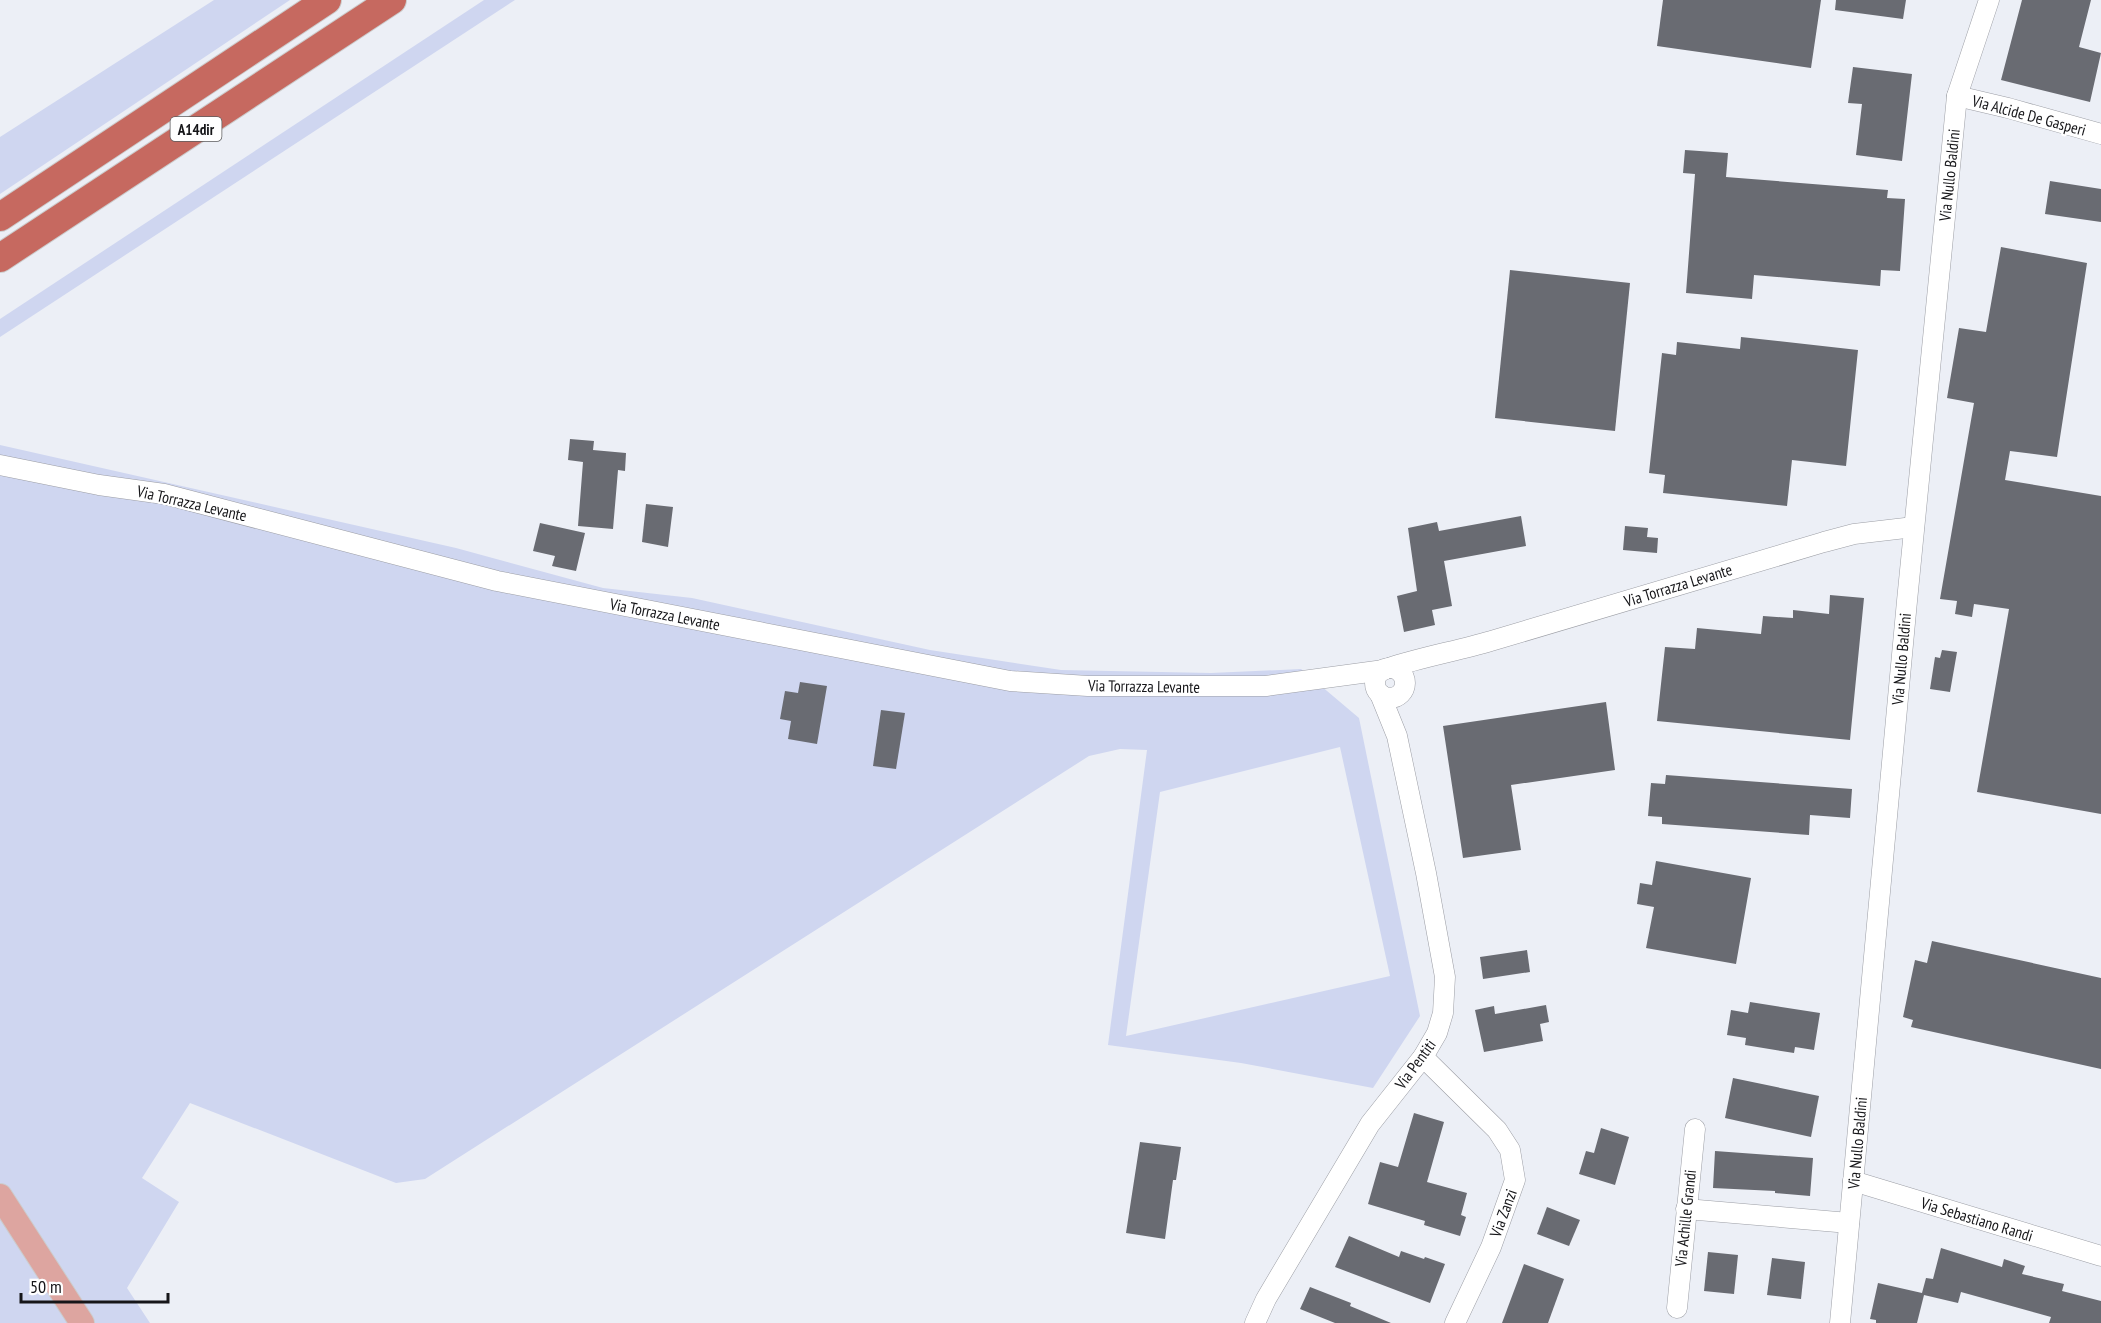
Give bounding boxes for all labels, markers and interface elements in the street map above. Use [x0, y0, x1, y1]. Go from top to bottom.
street label: Via Alcide De Gasperi [1969, 90, 2088, 140]
road number: A14dir [170, 117, 222, 141]
street label: Via Nullo Baldini [1934, 128, 1964, 223]
street label: Via Torrazza Levante [134, 480, 249, 525]
street label: Via Torrazza Levante [1621, 559, 1734, 611]
street label: Via Torrazza Levante [607, 593, 722, 634]
street label: Via Nullo Baldini [1887, 612, 1915, 707]
street label: Via Torrazza Levante [1087, 675, 1200, 697]
street label: Via Pentiti [1390, 1035, 1440, 1094]
street label: Via Nullo Baldini [1843, 1096, 1871, 1191]
street label: Via Achille Grandi [1670, 1169, 1700, 1268]
street label: Via Zanzi [1485, 1186, 1521, 1241]
street label: Via Sebastiano Randi [1918, 1192, 2035, 1246]
scale bar [21, 1266, 168, 1304]
text: 50 m [30, 1275, 62, 1298]

